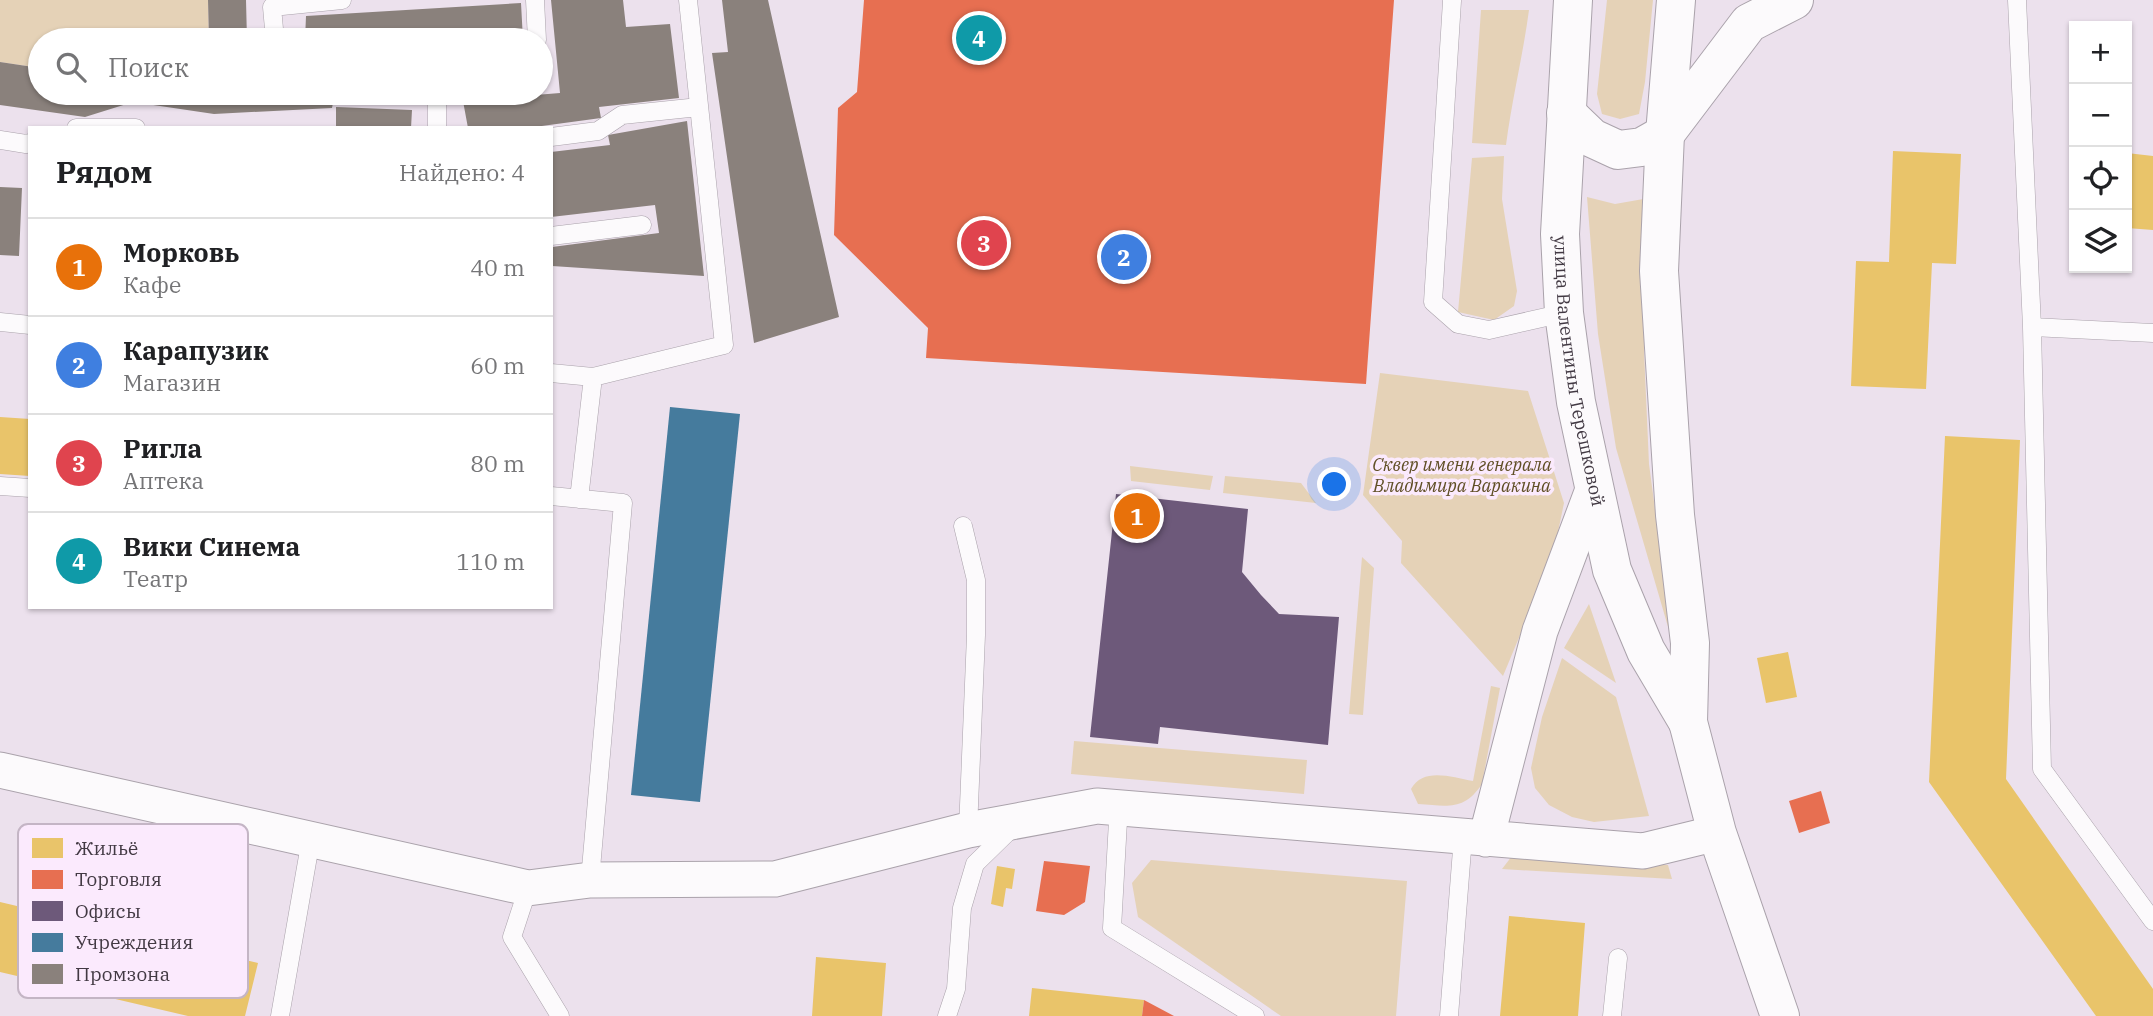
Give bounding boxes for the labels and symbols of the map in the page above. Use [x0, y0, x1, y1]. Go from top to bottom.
pin: 4 [956, 12, 1002, 64]
pin: 3 [961, 217, 1007, 269]
pin: 2 [1101, 231, 1147, 283]
street label: улица Валентины Терешковой [1549, 235, 1610, 509]
park label: Сквер имени генерала Владимира Варакина [1372, 453, 1552, 497]
your location [1317, 467, 1351, 501]
pin: 1 [1114, 490, 1160, 542]
legend [18, 824, 248, 998]
text: Жильё [75, 836, 138, 860]
text: Торговля [75, 867, 162, 891]
text: Офисы [75, 899, 141, 923]
text: Учреждения [75, 930, 193, 954]
text: Промзона [75, 962, 170, 986]

